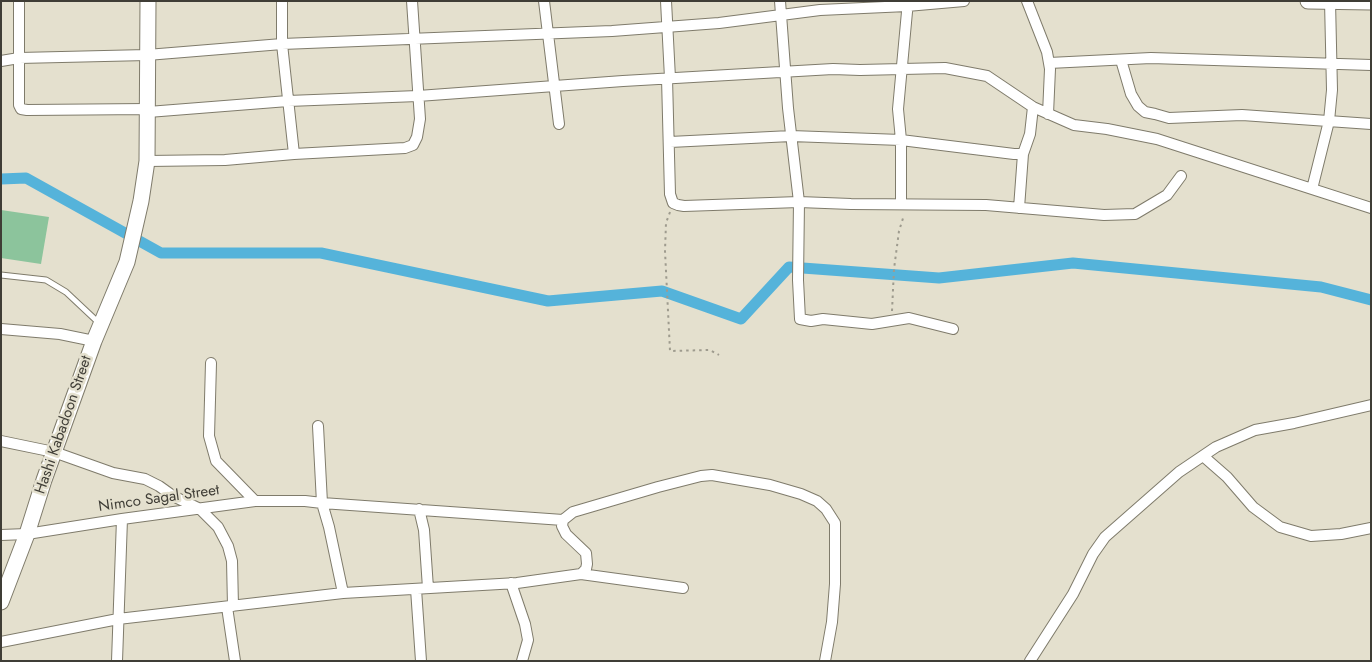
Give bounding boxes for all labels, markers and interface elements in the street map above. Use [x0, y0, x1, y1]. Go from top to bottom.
street label: Hashi Kabadoon Street [32, 354, 96, 496]
street label: Nimco Sagal Street [97, 482, 221, 516]

